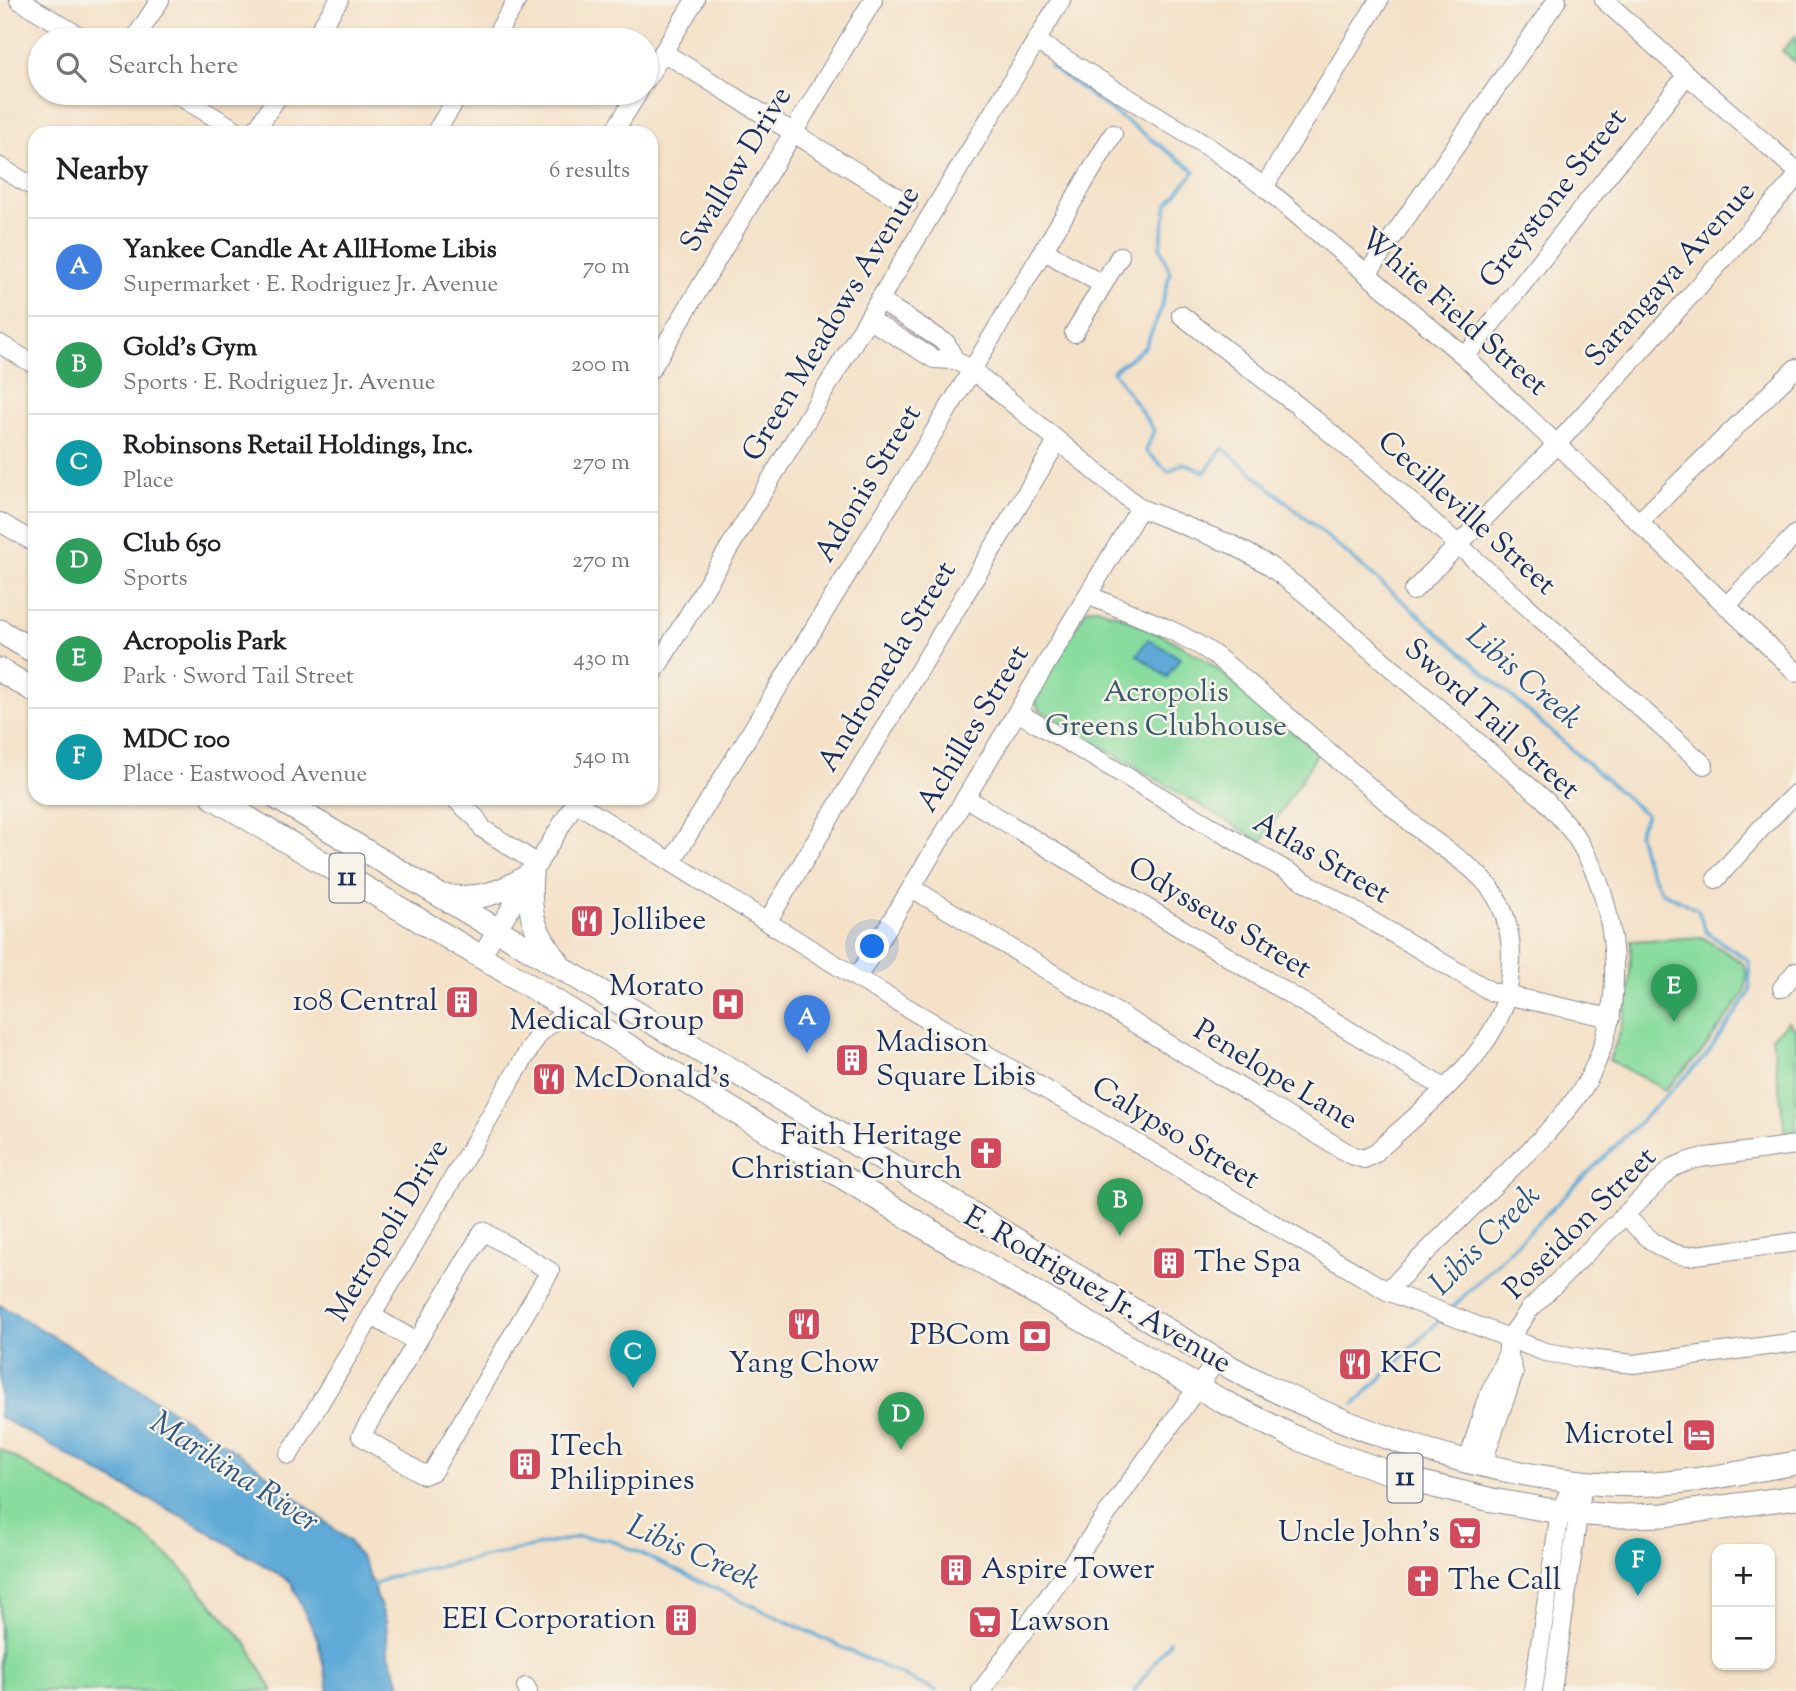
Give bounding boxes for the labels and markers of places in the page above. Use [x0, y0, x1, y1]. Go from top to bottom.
place label: Jollibee [610, 900, 706, 943]
restaurant icon: Jollibee [568, 902, 606, 940]
pin: E [1651, 964, 1697, 1022]
place label: Morato Medical Group [509, 966, 704, 1043]
place label: 108 Central [292, 981, 438, 1024]
building icon: 108 Central [443, 983, 481, 1021]
hospital icon: Morato Medical Group [709, 985, 747, 1023]
pin: A [784, 995, 830, 1053]
place label: Madison Square Libis [876, 1022, 1036, 1099]
building icon: Madison Square Libis [833, 1041, 871, 1079]
place label: McDonald's [574, 1058, 730, 1101]
restaurant icon: McDonald's [530, 1060, 568, 1098]
place label: Faith Heritage Christian Church [731, 1115, 962, 1192]
church icon: Faith Heritage Christian Church [967, 1134, 1005, 1172]
pin: B [1097, 1178, 1143, 1236]
place label: The Spa [1194, 1242, 1301, 1285]
building icon: The Spa [1150, 1244, 1188, 1282]
restaurant icon: Yang Chow [785, 1305, 823, 1343]
place label: PBCom [910, 1315, 1010, 1358]
bank icon: PBCom [1016, 1317, 1054, 1355]
pin: C [610, 1330, 656, 1388]
place label: Yang Chow [728, 1343, 880, 1386]
place label: KFC [1380, 1343, 1443, 1386]
restaurant icon: KFC [1336, 1345, 1374, 1383]
pin: D [878, 1392, 924, 1450]
place label: Microtel [1565, 1414, 1674, 1457]
hotel icon: Microtel [1680, 1416, 1718, 1454]
place label: ITech Philippines [550, 1426, 695, 1503]
building icon: ITech Philippines [506, 1445, 544, 1483]
place label: Uncle John's [1278, 1512, 1440, 1555]
supermarket icon: Uncle John's [1446, 1514, 1484, 1552]
pin: F [1615, 1538, 1661, 1596]
place label: Aspire Tower [981, 1549, 1155, 1592]
building icon: Aspire Tower [937, 1551, 975, 1589]
place label: The Call [1448, 1560, 1561, 1603]
church icon: The Call [1404, 1562, 1442, 1600]
place label: EEI Corporation [442, 1599, 656, 1642]
building icon: EEI Corporation [662, 1601, 700, 1639]
place label: Lawson [1010, 1601, 1110, 1644]
supermarket icon: Lawson [966, 1603, 1004, 1641]

